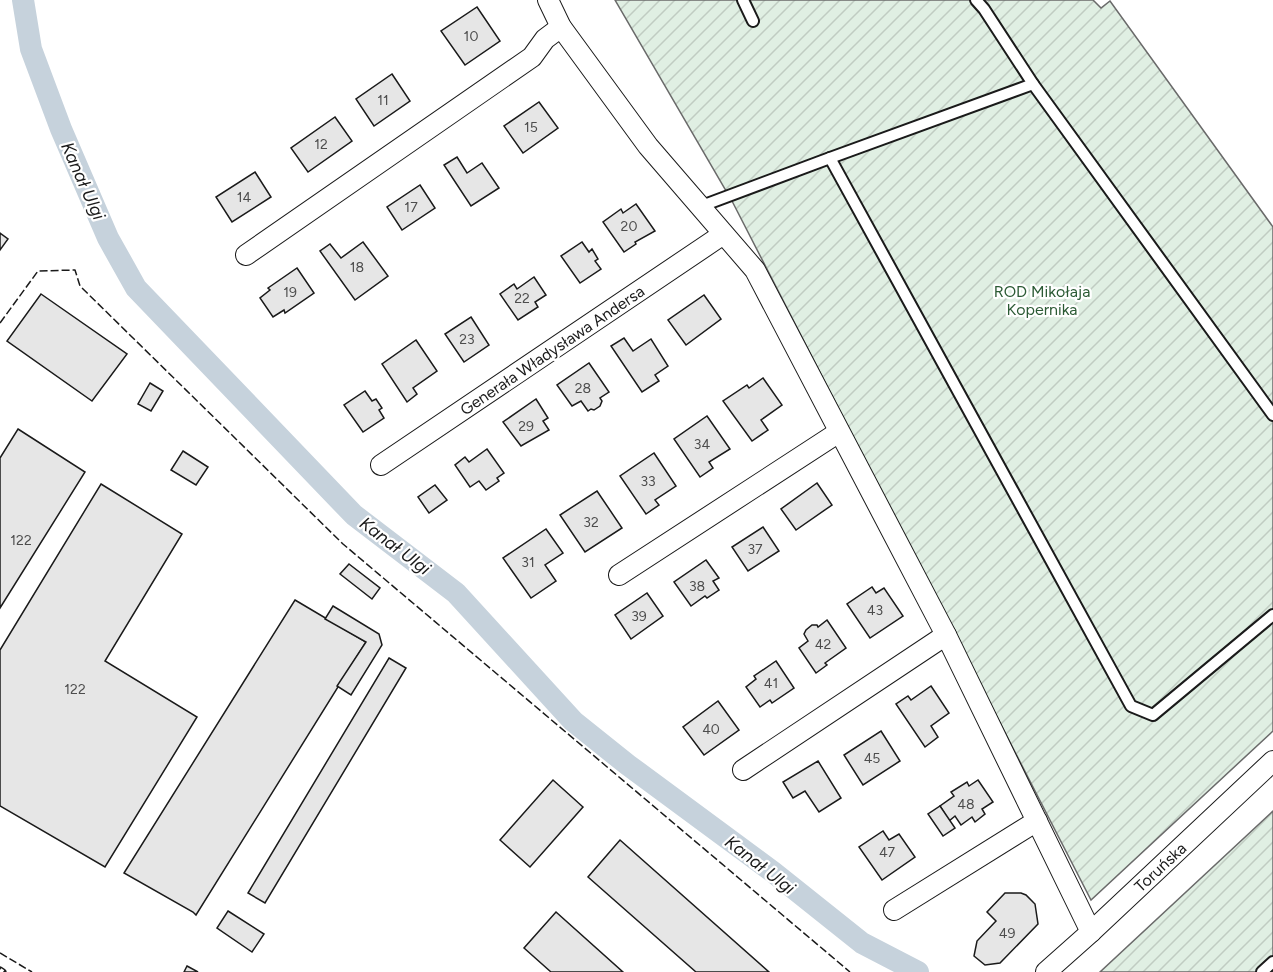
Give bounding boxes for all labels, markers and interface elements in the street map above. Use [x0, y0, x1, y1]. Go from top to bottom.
house number: 10 [464, 28, 478, 45]
house number: 11 [377, 92, 389, 109]
house number: 15 [524, 119, 538, 136]
house number: 12 [314, 136, 328, 153]
water label: Kanał Ulgi [56, 139, 110, 224]
house number: 14 [237, 189, 252, 206]
house number: 17 [404, 199, 418, 216]
house number: 20 [621, 218, 637, 235]
house number: 18 [350, 259, 364, 276]
street label: Generała Władysława Andersa [457, 282, 648, 419]
park label: ROD Mikołaja Kopernika [994, 282, 1090, 319]
house number: 19 [283, 284, 297, 301]
house number: 22 [514, 290, 530, 307]
house number: 23 [459, 331, 475, 348]
house number: 28 [575, 380, 591, 397]
house number: 29 [518, 418, 534, 435]
house number: 34 [694, 436, 710, 453]
house number: 33 [640, 473, 656, 490]
water label: Kanał Ulgi [355, 512, 435, 580]
house number: 32 [583, 514, 599, 531]
house number: 122 [10, 532, 32, 549]
house number: 37 [747, 541, 763, 558]
house number: 31 [521, 554, 535, 571]
house number: 38 [689, 578, 705, 595]
house number: 43 [867, 602, 883, 619]
house number: 39 [631, 608, 647, 625]
house number: 42 [815, 636, 831, 653]
house number: 41 [764, 675, 778, 692]
house number: 122 [64, 681, 86, 698]
house number: 40 [702, 721, 720, 738]
house number: 45 [864, 750, 880, 767]
house number: 48 [957, 796, 975, 813]
water label: Kanał Ulgi [721, 831, 800, 900]
street label: Toruńska [1131, 839, 1190, 896]
house number: 47 [879, 844, 896, 861]
house number: 49 [999, 925, 1015, 942]

